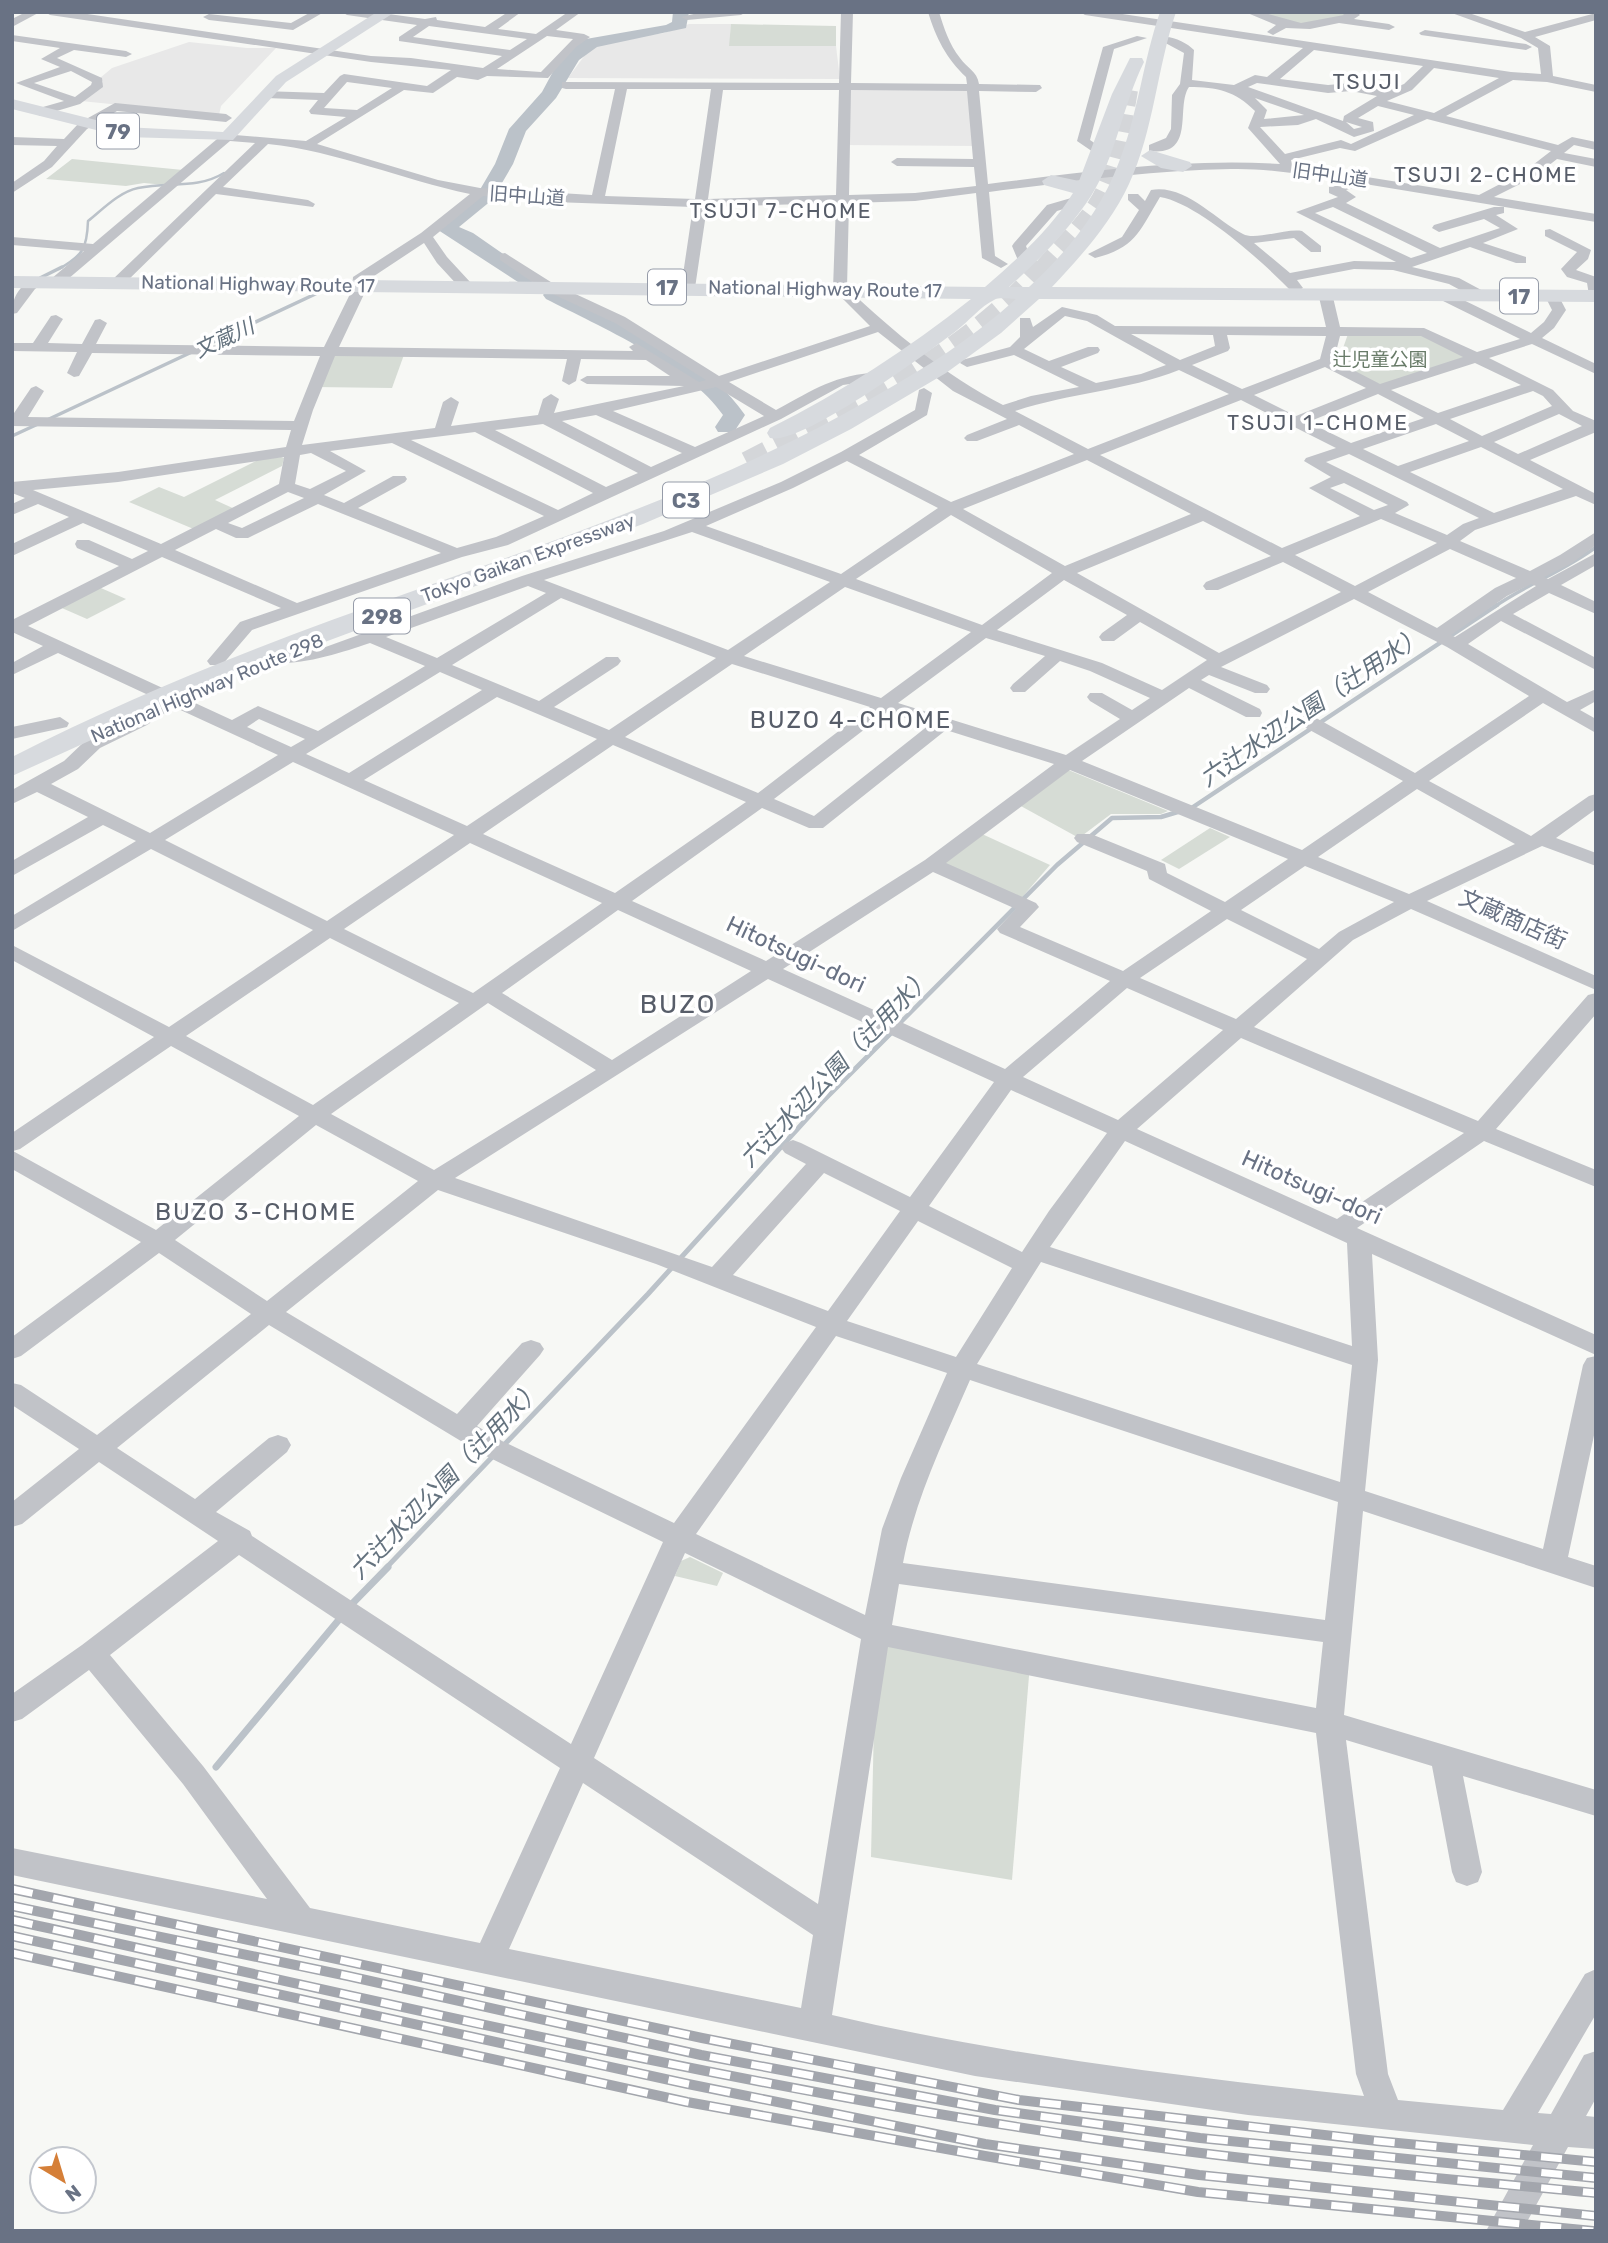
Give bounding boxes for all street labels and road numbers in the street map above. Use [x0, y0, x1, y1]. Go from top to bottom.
road number: 79 [97, 114, 139, 148]
street label: 旧中山道 [1291, 158, 1369, 192]
street label: 旧中山道 [488, 182, 566, 210]
street label: National Highway Route 17 [141, 270, 375, 298]
road number: 17 [648, 270, 686, 304]
street label: National Highway Route 17 [708, 275, 942, 303]
road number: 17 [1500, 278, 1538, 314]
road number: C3 [663, 482, 709, 518]
street label: Tokyo Gaikan Expressway [418, 509, 638, 607]
road number: 298 [354, 598, 410, 634]
street label: National Highway Route 298 [87, 628, 327, 748]
street label: 文蔵商店街 [1455, 883, 1571, 955]
street label: Hitotsugi-dori [722, 910, 870, 998]
street label: Hitotsugi-dori [1238, 1144, 1386, 1230]

